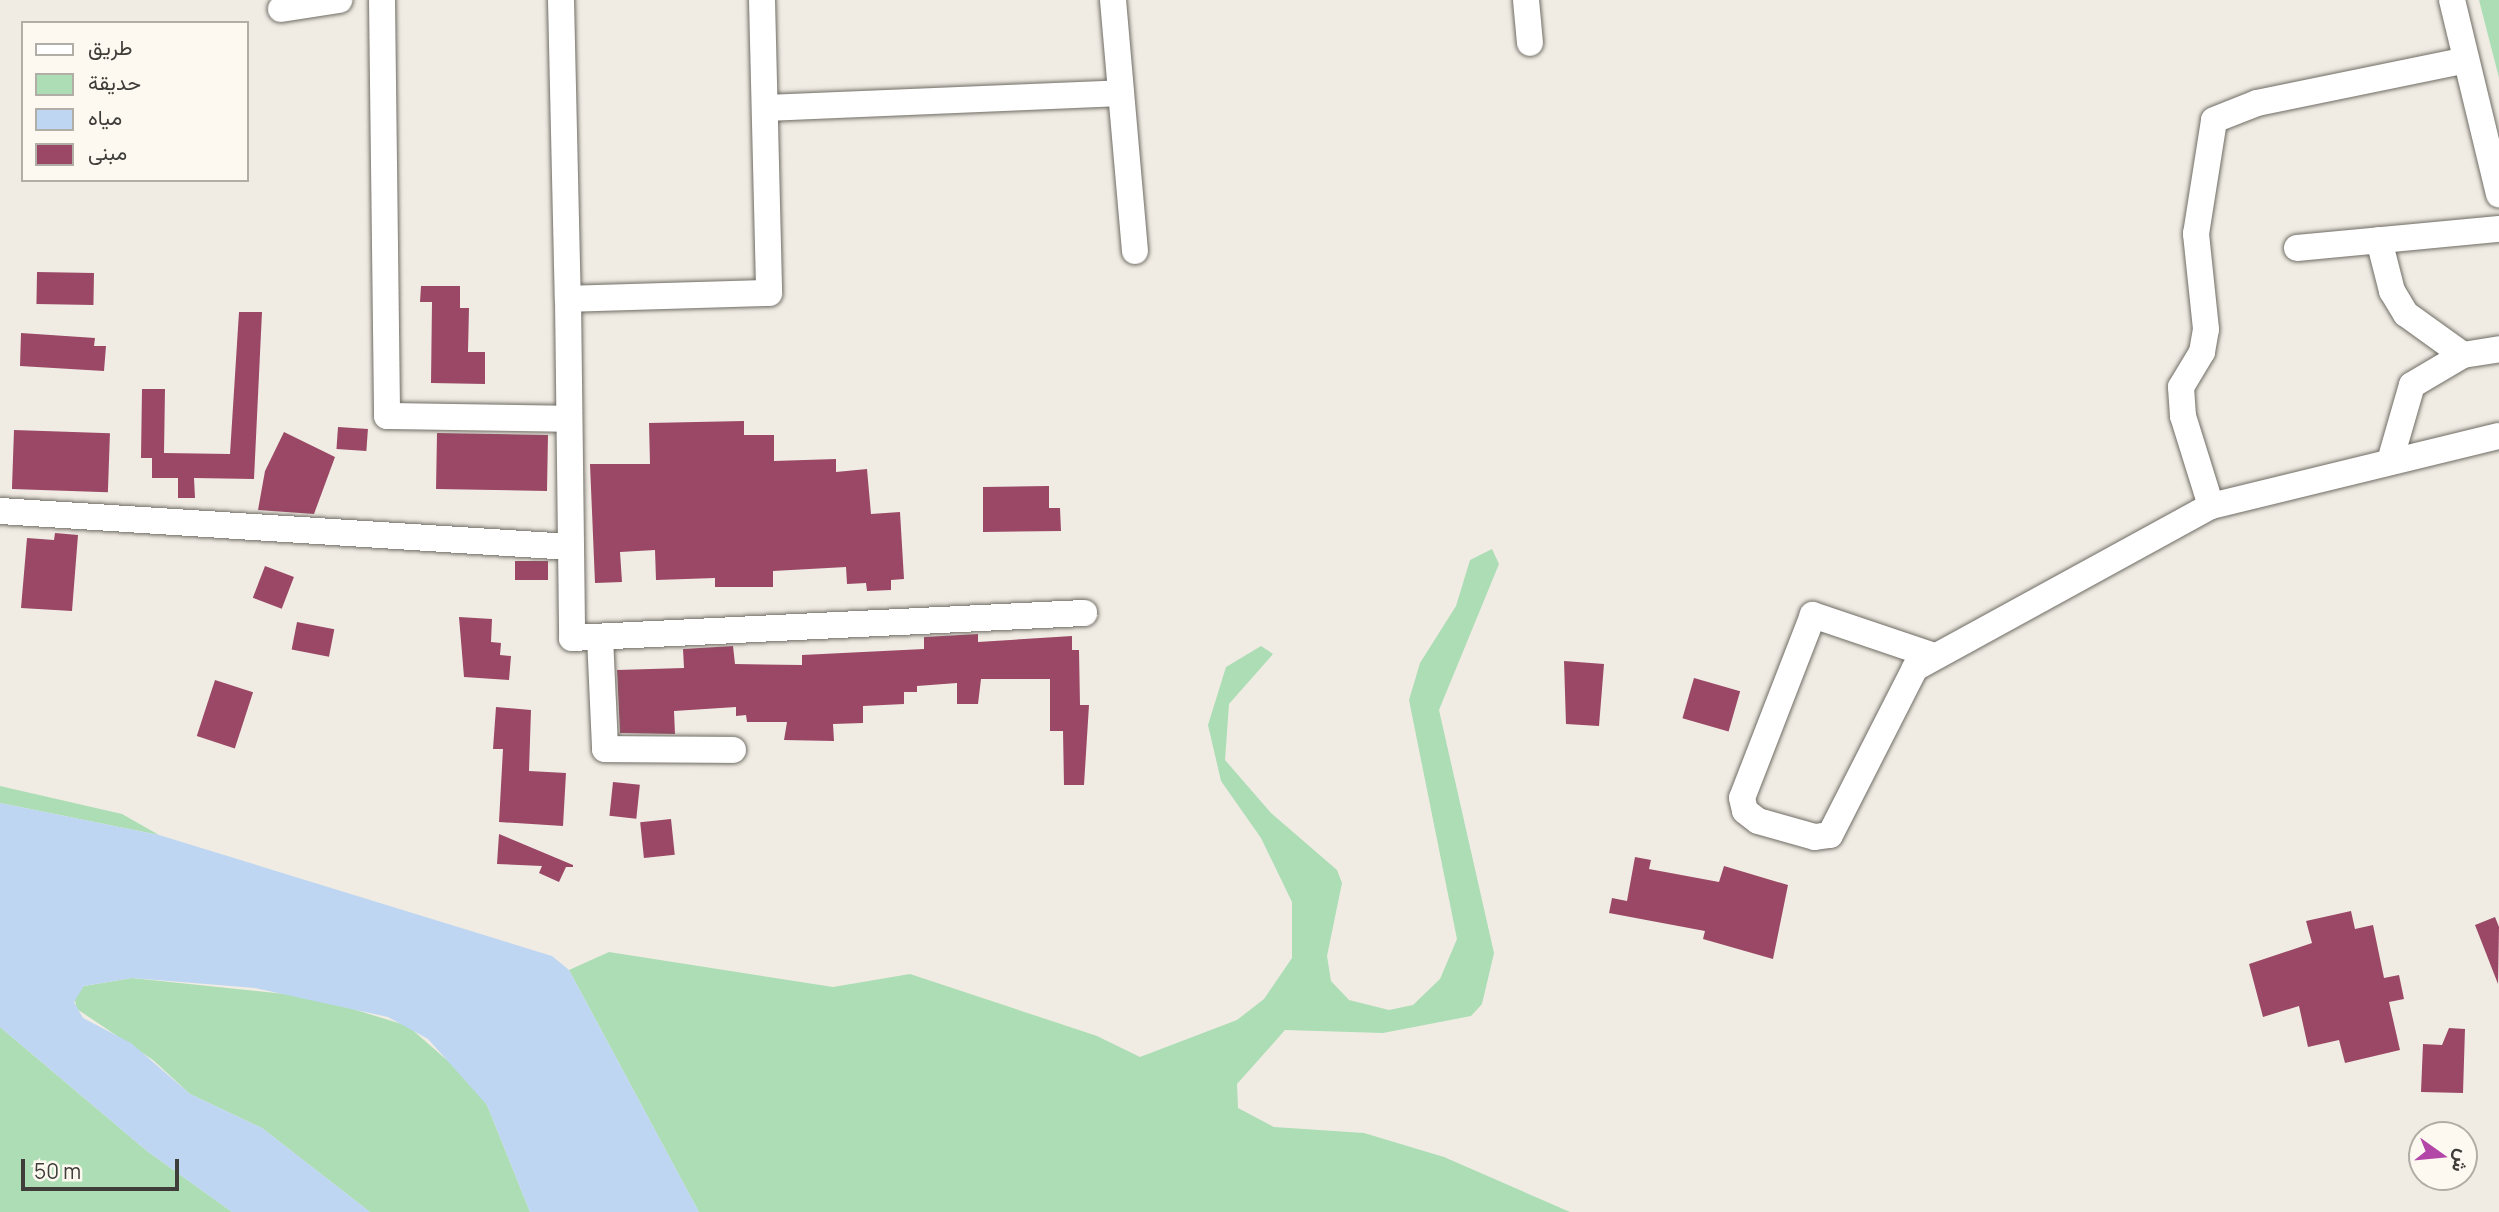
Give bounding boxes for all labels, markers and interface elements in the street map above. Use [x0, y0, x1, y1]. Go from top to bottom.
legend [21, 21, 248, 182]
text: طريق [88, 33, 133, 61]
text: حديقة [88, 68, 141, 96]
text: مياه [88, 103, 122, 131]
text: مبنى [88, 138, 127, 166]
north arrow [2408, 1121, 2478, 1191]
scale bar [24, 1146, 182, 1190]
text: ش [2446, 1147, 2477, 1175]
text: 50 m [34, 1157, 81, 1185]

